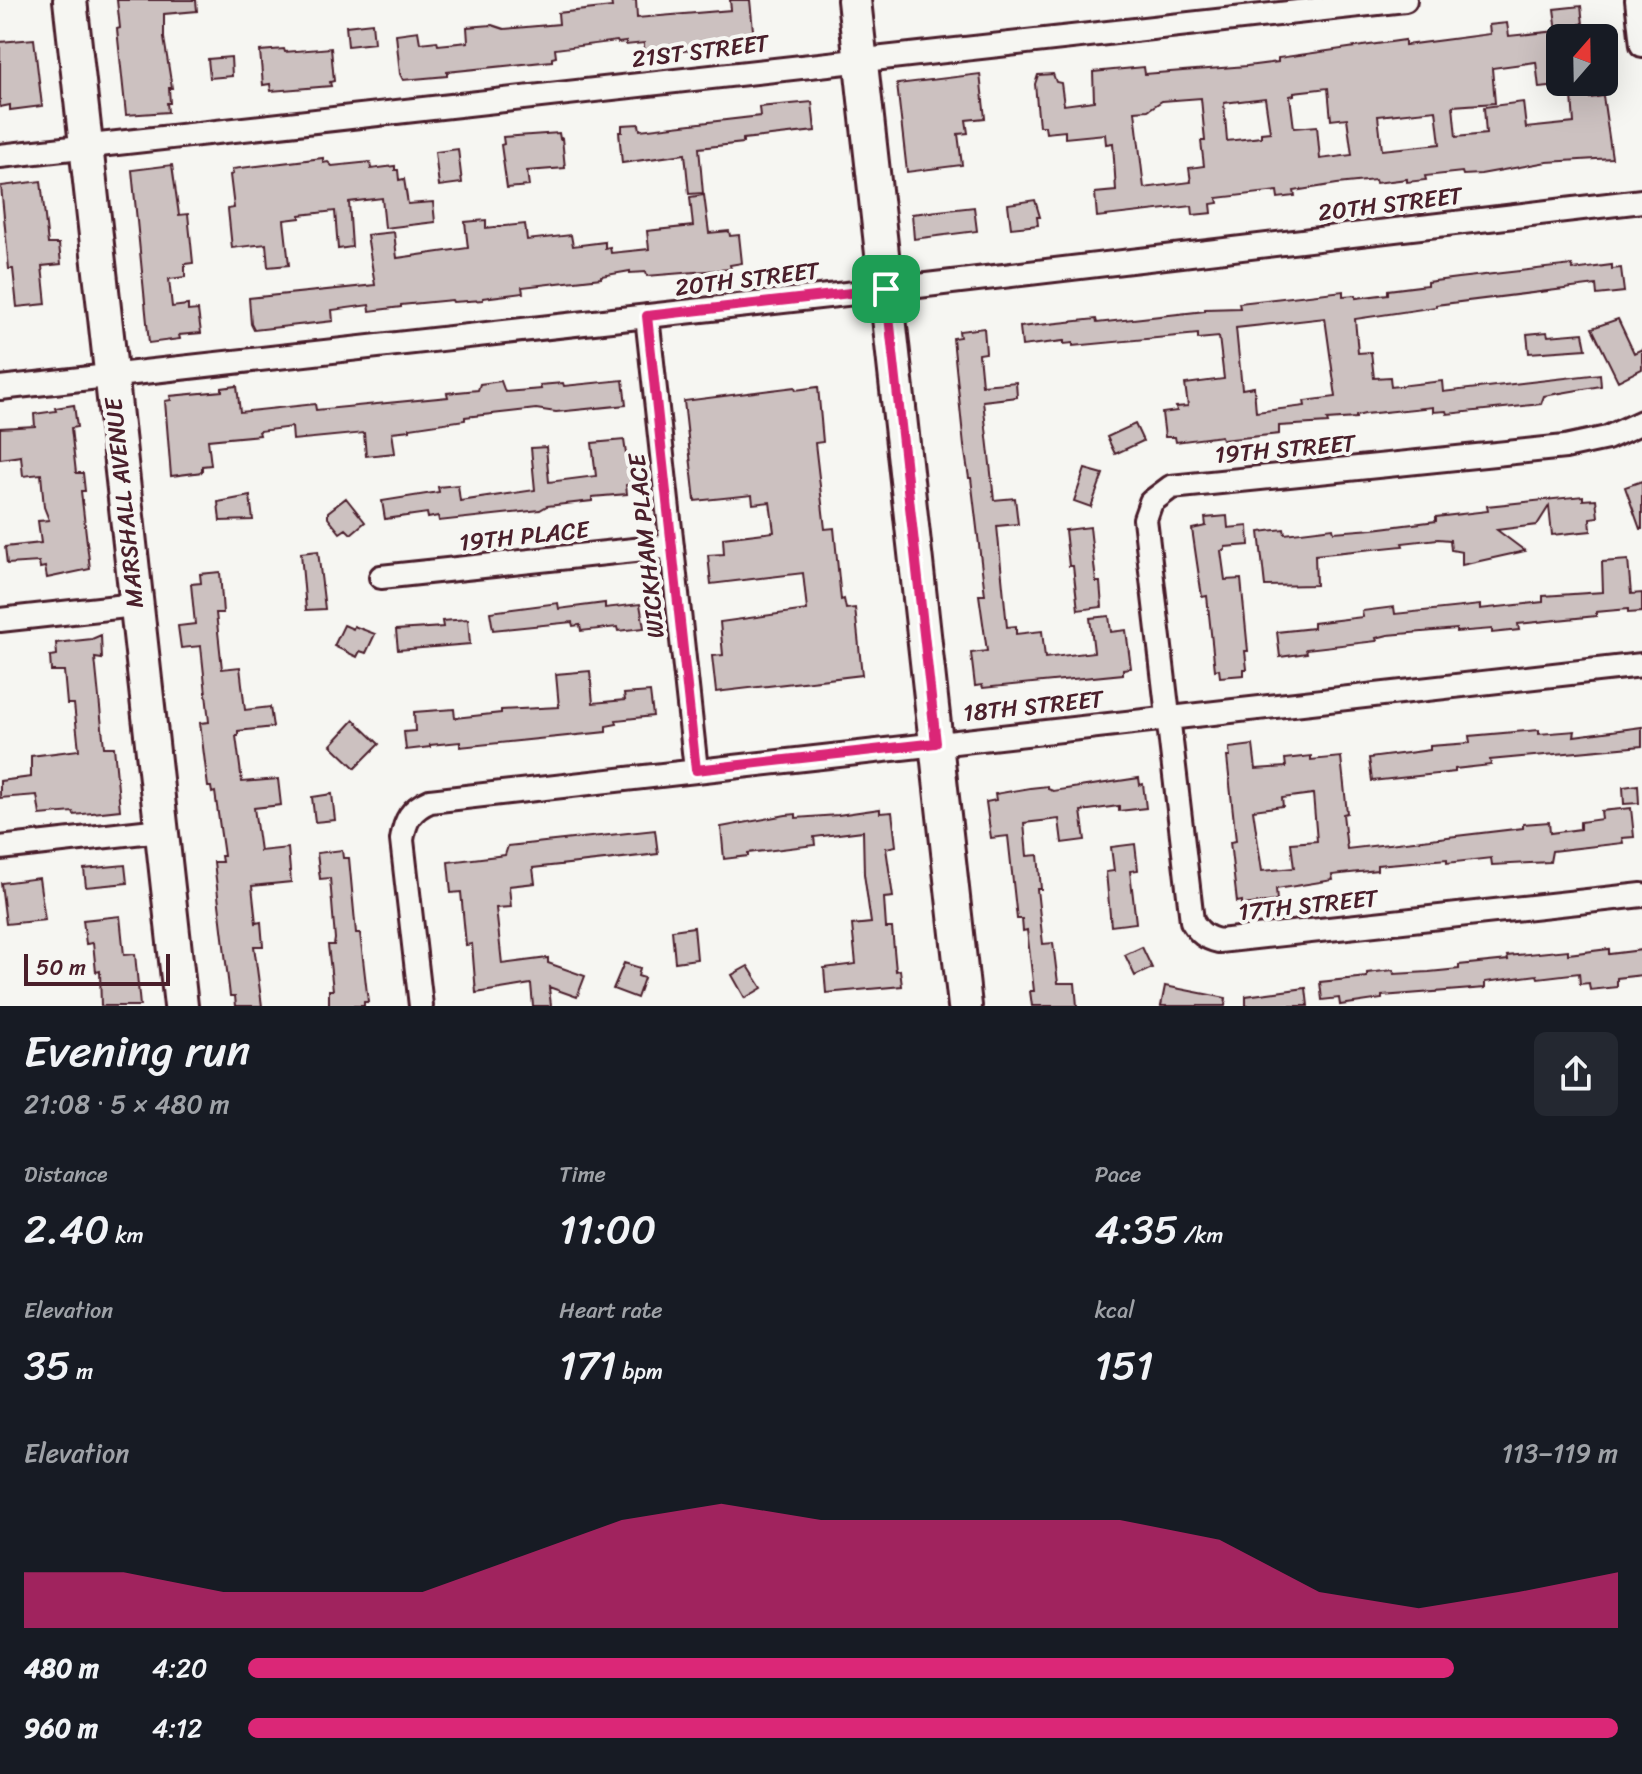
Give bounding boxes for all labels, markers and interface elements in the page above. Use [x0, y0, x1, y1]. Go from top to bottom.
street label: 21ST STREET [629, 22, 773, 80]
north arrow [1546, 24, 1618, 96]
map controls [1546, 24, 1618, 96]
street label: 20TH STREET [1316, 174, 1467, 234]
street label: 20TH STREET [673, 249, 824, 309]
pin [852, 255, 920, 323]
icon: arrive [864, 267, 908, 311]
street label: MARSHALL AVENUE [92, 394, 156, 610]
street label: 19TH STREET [1213, 422, 1359, 476]
street label: WICKHAM PLACE [615, 450, 677, 640]
street label: 19TH PLACE [457, 508, 593, 564]
street label: 18TH STREET [961, 678, 1107, 734]
street label: 17TH STREET [1236, 877, 1382, 933]
text: 50 m [36, 948, 86, 987]
scale bar [24, 950, 170, 986]
text: Evening run [24, 1012, 250, 1090]
button: share [1534, 1032, 1618, 1116]
text: 21:08 · 5 × 480 m [24, 1081, 230, 1127]
text: Distance [24, 1155, 108, 1194]
text: Time [559, 1155, 606, 1194]
text: Pace [1095, 1155, 1141, 1194]
text: 2.40 [24, 1194, 109, 1265]
text: 11:00 [559, 1194, 656, 1265]
text: 4:35 [1095, 1194, 1178, 1265]
text: km [109, 1216, 144, 1255]
text: /km [1178, 1216, 1223, 1255]
text: Elevation [24, 1291, 113, 1330]
text: Heart rate [559, 1291, 663, 1330]
text: kcal [1095, 1291, 1135, 1330]
text: 35 [24, 1330, 70, 1401]
text: 171 [559, 1330, 617, 1401]
text: 151 [1095, 1330, 1153, 1401]
text: m [70, 1352, 93, 1391]
text: bpm [617, 1352, 663, 1391]
text: Elevation [24, 1430, 129, 1476]
text: 113–119 m [1502, 1430, 1618, 1476]
text: 480 m [24, 1645, 99, 1691]
text: 4:20 [152, 1645, 208, 1691]
text: 960 m [24, 1705, 98, 1751]
text: 4:12 [152, 1705, 202, 1751]

